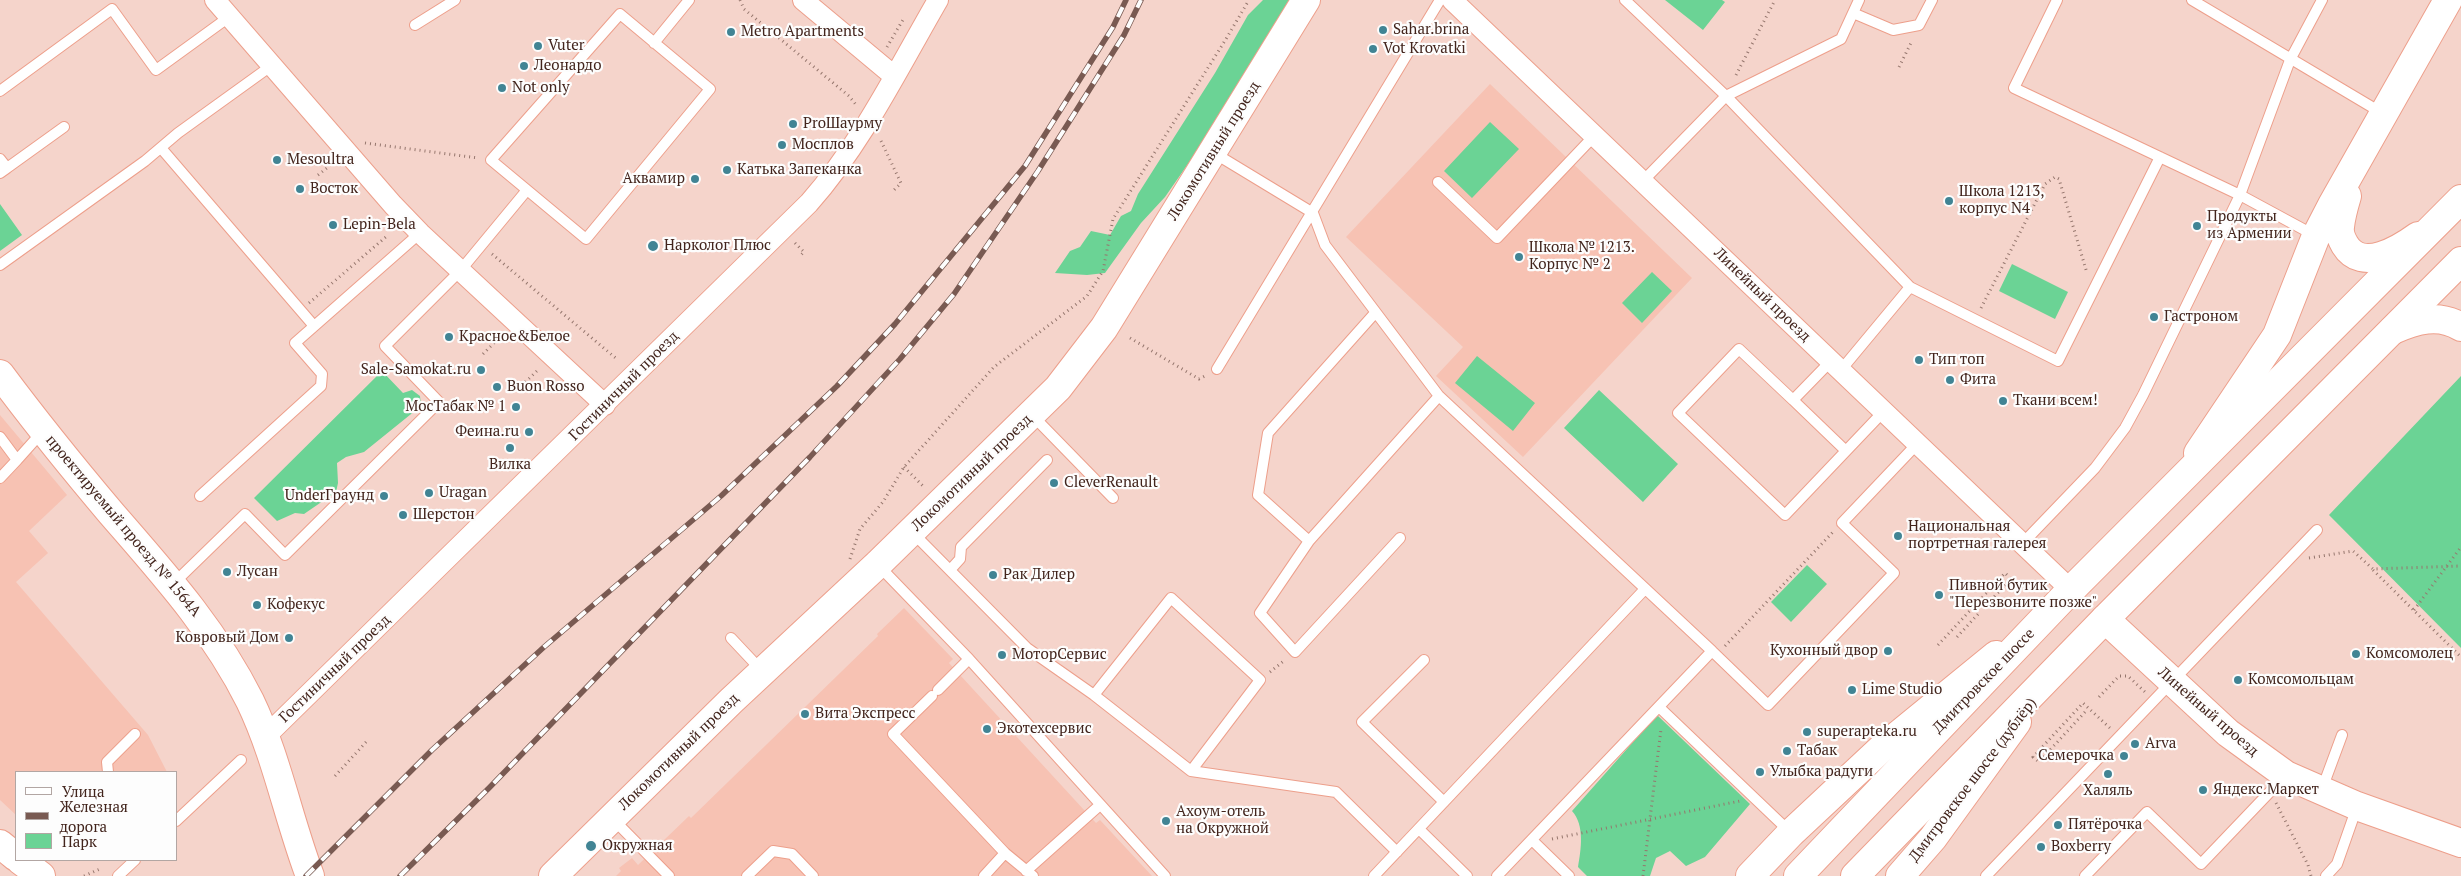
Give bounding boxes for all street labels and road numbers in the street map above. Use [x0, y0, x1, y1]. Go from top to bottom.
street label: Локомотивный проезд [1164, 78, 1264, 224]
street label: Линейный проезд [1710, 244, 1814, 346]
street label: Гостиничный проезд [565, 327, 683, 445]
street label: Локомотивный проезд [908, 411, 1036, 535]
street label: проектируемый проезд № 1564А [42, 431, 204, 621]
street label: Гостиничный проезд [276, 611, 394, 727]
street label: Дмитровское шоссе [1929, 625, 2039, 737]
street label: Линейный проезд [2154, 663, 2262, 761]
street label: Локомотивный проезд [615, 690, 743, 814]
street label: Дмитровское шоссе (дублёр) [1905, 694, 2041, 866]

